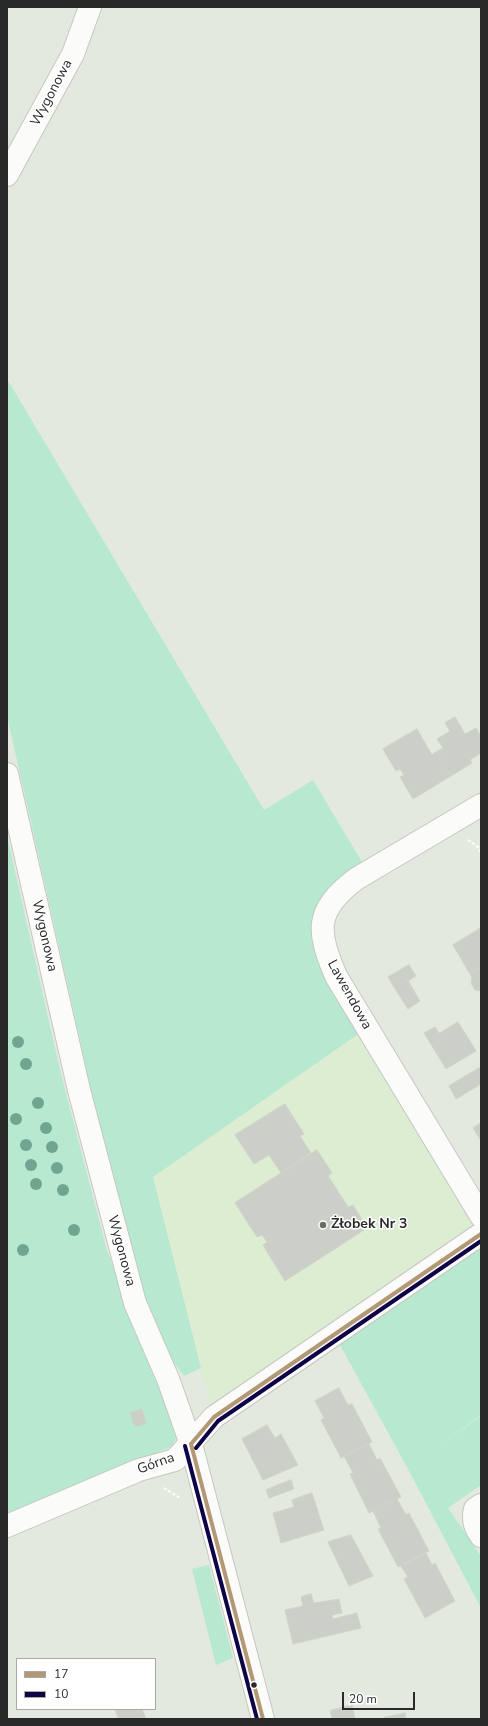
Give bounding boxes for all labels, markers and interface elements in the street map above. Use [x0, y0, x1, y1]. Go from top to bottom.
street label: Wygonowa [27, 57, 77, 129]
street label: Wygonowa [28, 899, 60, 973]
street label: Lawendowa [323, 957, 375, 1033]
street label: Wygonowa [103, 1214, 139, 1288]
place label: Żłobek Nr 3 [331, 1217, 407, 1233]
marker: Żłobek Nr 3 [318, 1220, 328, 1230]
street label: Górna [135, 1450, 177, 1478]
legend [16, 1658, 156, 1710]
text: 17 [54, 1666, 68, 1682]
unlabelled marker [249, 1680, 259, 1690]
scale bar [344, 1684, 417, 1710]
text: 10 [54, 1686, 68, 1702]
text: 20 m [349, 1691, 377, 1707]

